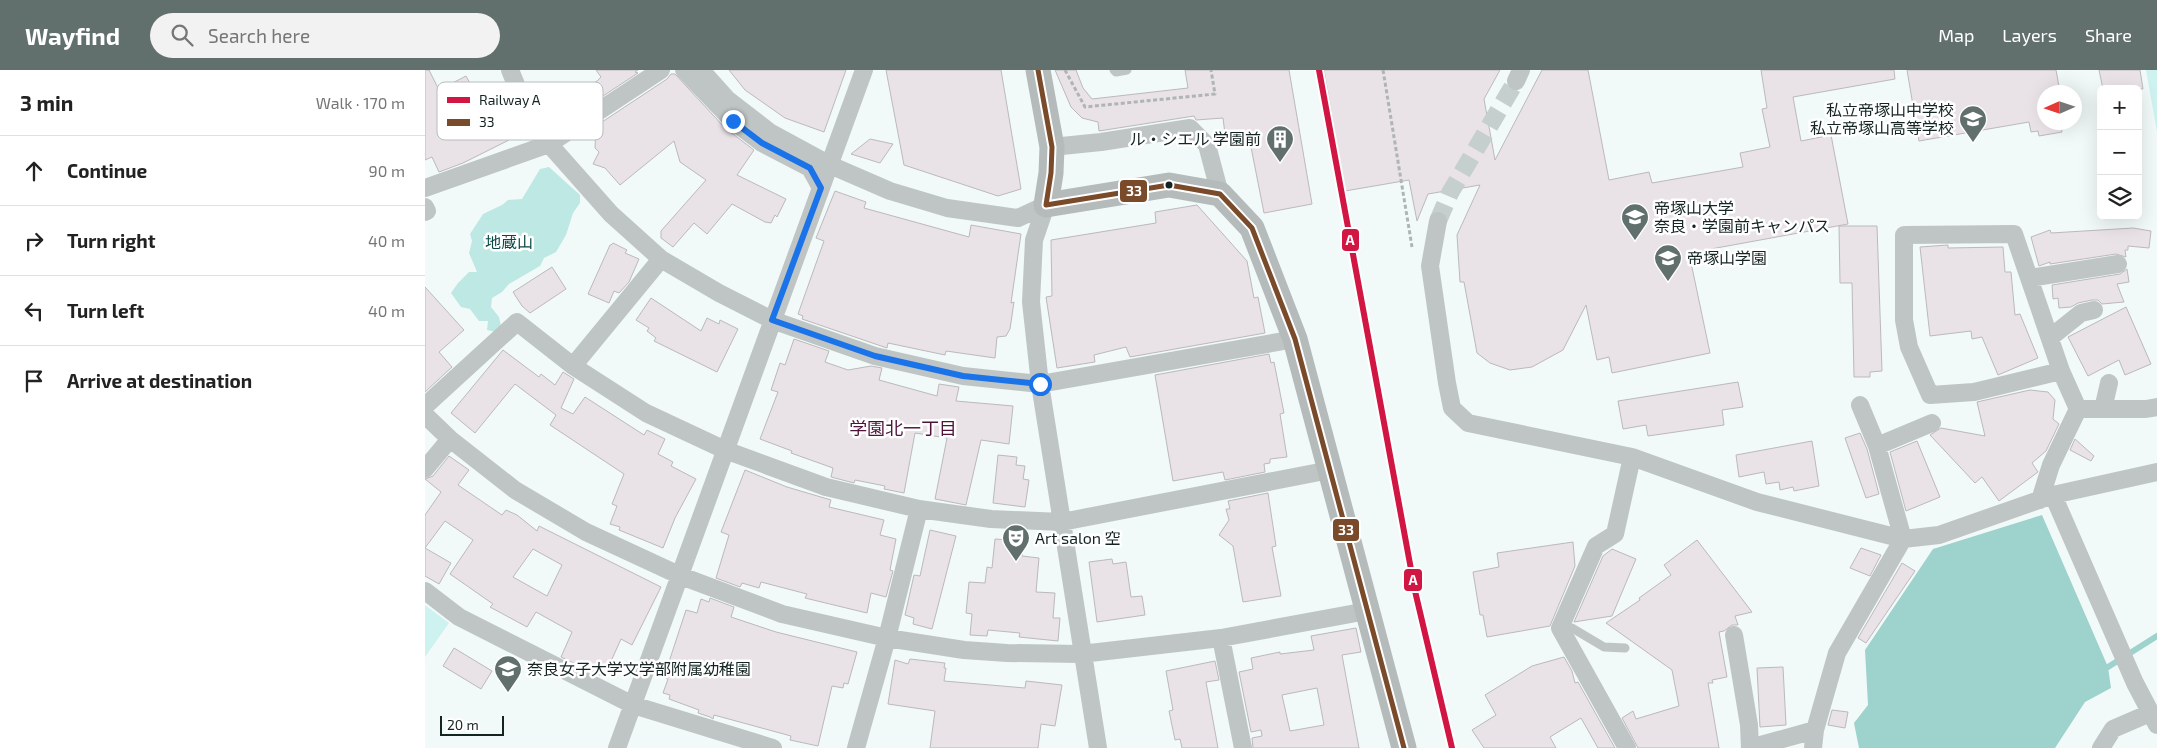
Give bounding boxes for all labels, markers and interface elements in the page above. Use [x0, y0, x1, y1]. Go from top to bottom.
search box [150, 13, 500, 58]
text: Wayfind [25, 21, 120, 50]
icon: search [168, 21, 196, 49]
text: Search here [208, 24, 310, 47]
text: Map [1938, 24, 1974, 46]
text: Layers [2002, 24, 2057, 46]
text: Share [2085, 24, 2132, 46]
legend [437, 82, 603, 140]
north arrow [2037, 85, 2082, 130]
map controls [2097, 85, 2142, 220]
button: + [2097, 85, 2142, 130]
text: 3 min [20, 90, 73, 115]
text: Railway A [479, 91, 541, 108]
text: Walk · 170 m [316, 93, 405, 112]
place label: 私立帝塚山中学校 私立帝塚山高等学校 [1810, 100, 1954, 137]
school or university icon: 私立帝塚山中学校 私立帝塚山高等学校 [1958, 104, 1988, 143]
route end [722, 110, 745, 133]
text: 33 [479, 113, 495, 130]
building icon: ル・シエル 学園前 [1265, 124, 1295, 163]
place label: ル・シエル 学園前 [1129, 129, 1261, 148]
button: − [2097, 130, 2142, 175]
icon: ahead [20, 157, 48, 185]
text: Continue [67, 159, 147, 182]
text: 90 m [369, 161, 405, 180]
button: layers [2097, 175, 2142, 220]
line badge: 33 [1119, 179, 1148, 203]
unlabelled marker [1164, 180, 1174, 190]
text: 33 [1126, 182, 1142, 199]
place label: 帝塚山大学 奈良・学園前キャンパス [1654, 198, 1830, 235]
school or university icon: 帝塚山大学 奈良・学園前キャンパス [1620, 202, 1650, 241]
icon: right [20, 227, 48, 255]
line badge: A [1341, 228, 1360, 252]
text: Turn right [67, 229, 155, 252]
text: 40 m [368, 231, 405, 250]
text: A [1345, 231, 1355, 248]
park label: 地蔵山 [485, 232, 533, 251]
school or university icon: 帝塚山学園 [1653, 243, 1683, 282]
place label: 帝塚山学園 [1687, 248, 1767, 267]
icon: left [20, 297, 48, 325]
text: Turn left [67, 299, 144, 322]
text: 40 m [368, 301, 405, 320]
icon: arrive [20, 367, 48, 395]
text: Arrive at destination [67, 369, 252, 392]
route start [1029, 373, 1052, 396]
district label: 学園北一丁目 [849, 417, 957, 439]
line badge: 33 [1332, 518, 1360, 542]
text: 33 [1338, 521, 1354, 538]
theatre icon: Art salon 空 [1001, 523, 1031, 562]
place label: Art salon 空 [1035, 528, 1121, 547]
line badge: A [1403, 568, 1423, 592]
text: A [1408, 571, 1418, 588]
school or university icon: 奈良女子大学文学部附属幼稚園 [493, 654, 523, 693]
place label: 奈良女子大学文学部附属幼稚園 [527, 659, 751, 678]
scale bar [440, 713, 504, 736]
text: 20 m [447, 716, 479, 733]

